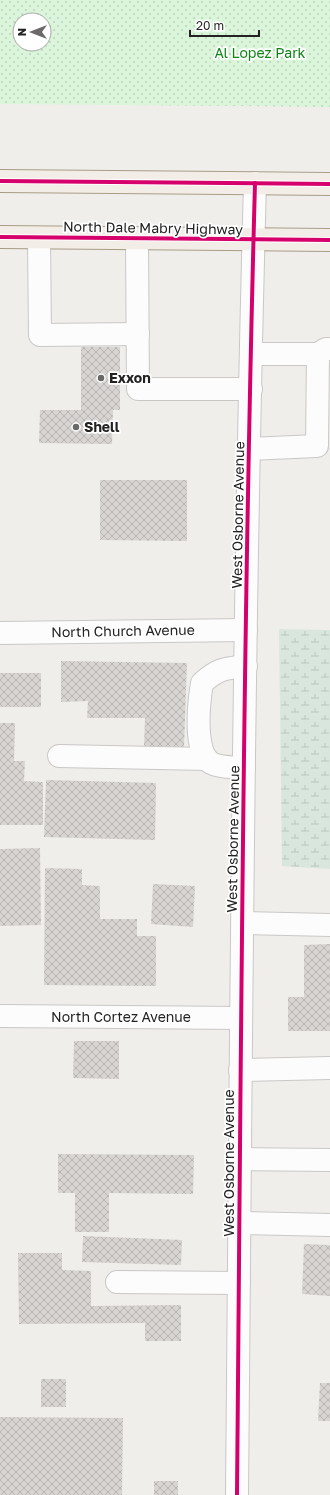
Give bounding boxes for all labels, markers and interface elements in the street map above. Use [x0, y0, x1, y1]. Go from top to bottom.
north arrow [12, 12, 52, 52]
scale bar [190, 12, 259, 38]
text: 20 m [196, 18, 224, 33]
text: N [15, 28, 28, 36]
park label: Al Lopez Park [215, 44, 306, 61]
street label: North Dale Mabry Highway [63, 217, 243, 238]
place label: Exxon [109, 369, 151, 386]
marker: Exxon [96, 373, 106, 383]
place label: Shell [84, 418, 120, 435]
marker: Shell [71, 422, 81, 432]
street label: West Osborne Avenue [228, 441, 247, 589]
street label: North Church Avenue [51, 621, 195, 640]
street label: West Osborne Avenue [223, 765, 242, 913]
street label: North Cortez Avenue [51, 1008, 191, 1025]
street label: West Osborne Avenue [220, 1089, 237, 1237]

